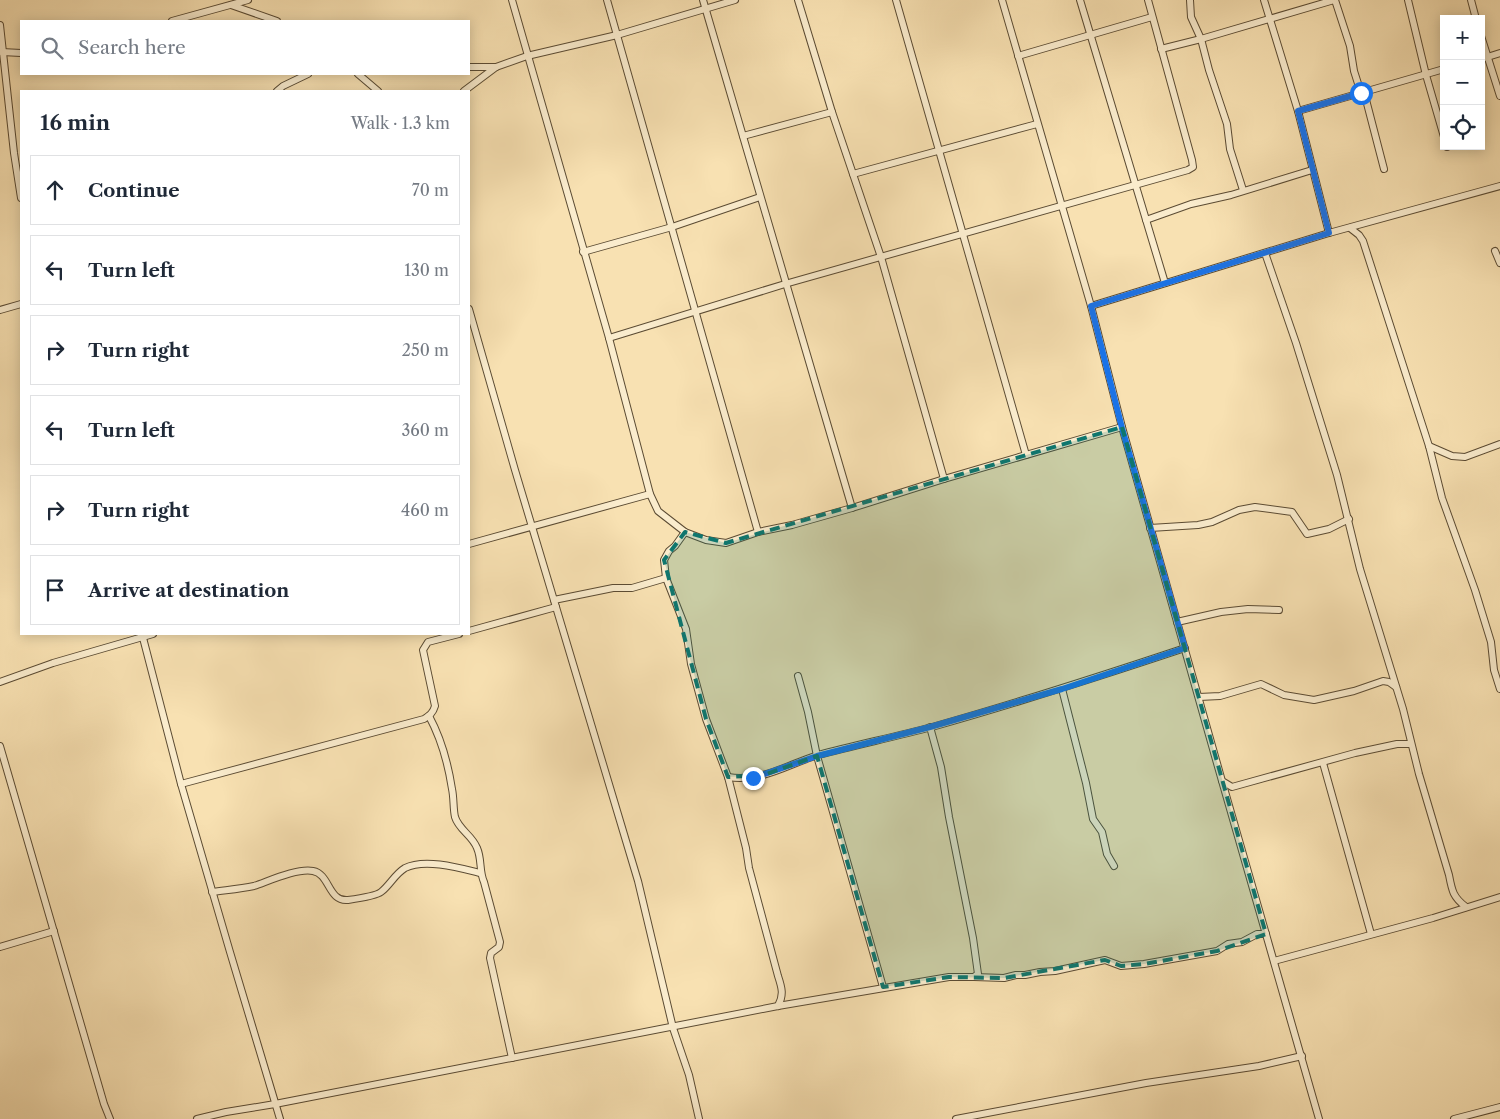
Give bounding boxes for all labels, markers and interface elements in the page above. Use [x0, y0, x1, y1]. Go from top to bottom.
map controls [1440, 15, 1485, 150]
button: + [1440, 15, 1485, 60]
search box [20, 20, 470, 75]
icon: search [38, 34, 66, 62]
text: Search here [78, 36, 186, 59]
button: − [1440, 60, 1485, 105]
route start [1350, 82, 1373, 105]
button: locate [1440, 105, 1485, 150]
text: 16 min [40, 110, 110, 135]
text: Walk · 1.3 km [351, 113, 450, 133]
icon: ahead [41, 176, 69, 204]
text: Continue [88, 179, 180, 202]
text: 70 m [412, 180, 449, 200]
icon: left [41, 256, 69, 284]
text: Turn left [88, 259, 175, 282]
text: 130 m [404, 260, 449, 280]
icon: right [41, 336, 69, 364]
text: Turn right [88, 339, 189, 362]
text: 250 m [402, 340, 449, 360]
icon: left [41, 416, 69, 444]
text: Turn left [88, 419, 175, 442]
text: 360 m [402, 420, 449, 440]
icon: right [41, 496, 69, 524]
text: Turn right [88, 499, 189, 522]
text: 460 m [401, 500, 449, 520]
icon: arrive [41, 576, 69, 604]
text: Arrive at destination [88, 579, 289, 602]
route end [742, 767, 765, 790]

